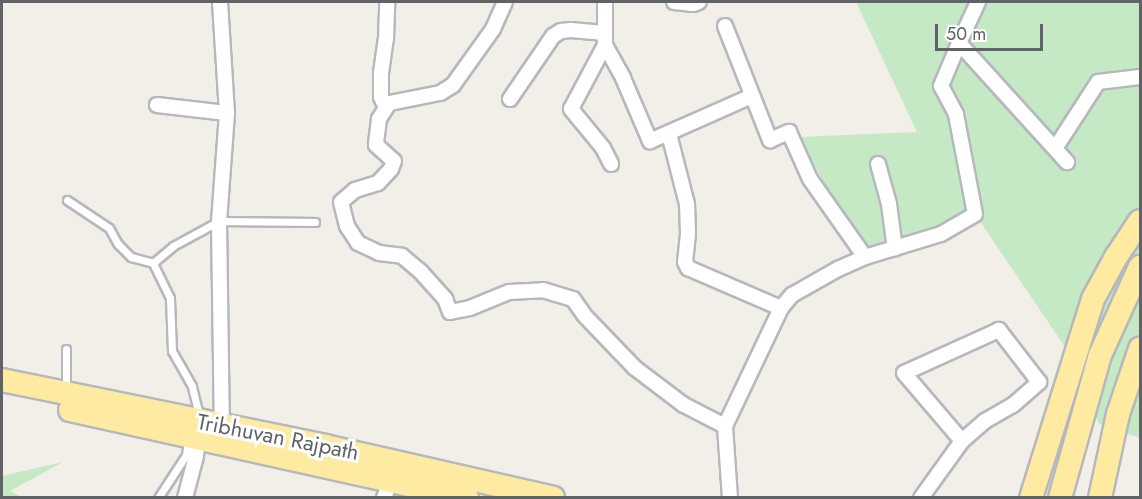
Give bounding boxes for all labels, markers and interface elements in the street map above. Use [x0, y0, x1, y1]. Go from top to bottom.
scale bar [938, 12, 1046, 50]
text: 50 m [946, 21, 986, 47]
street label: Tribhuvan Rajpath [195, 408, 361, 466]

